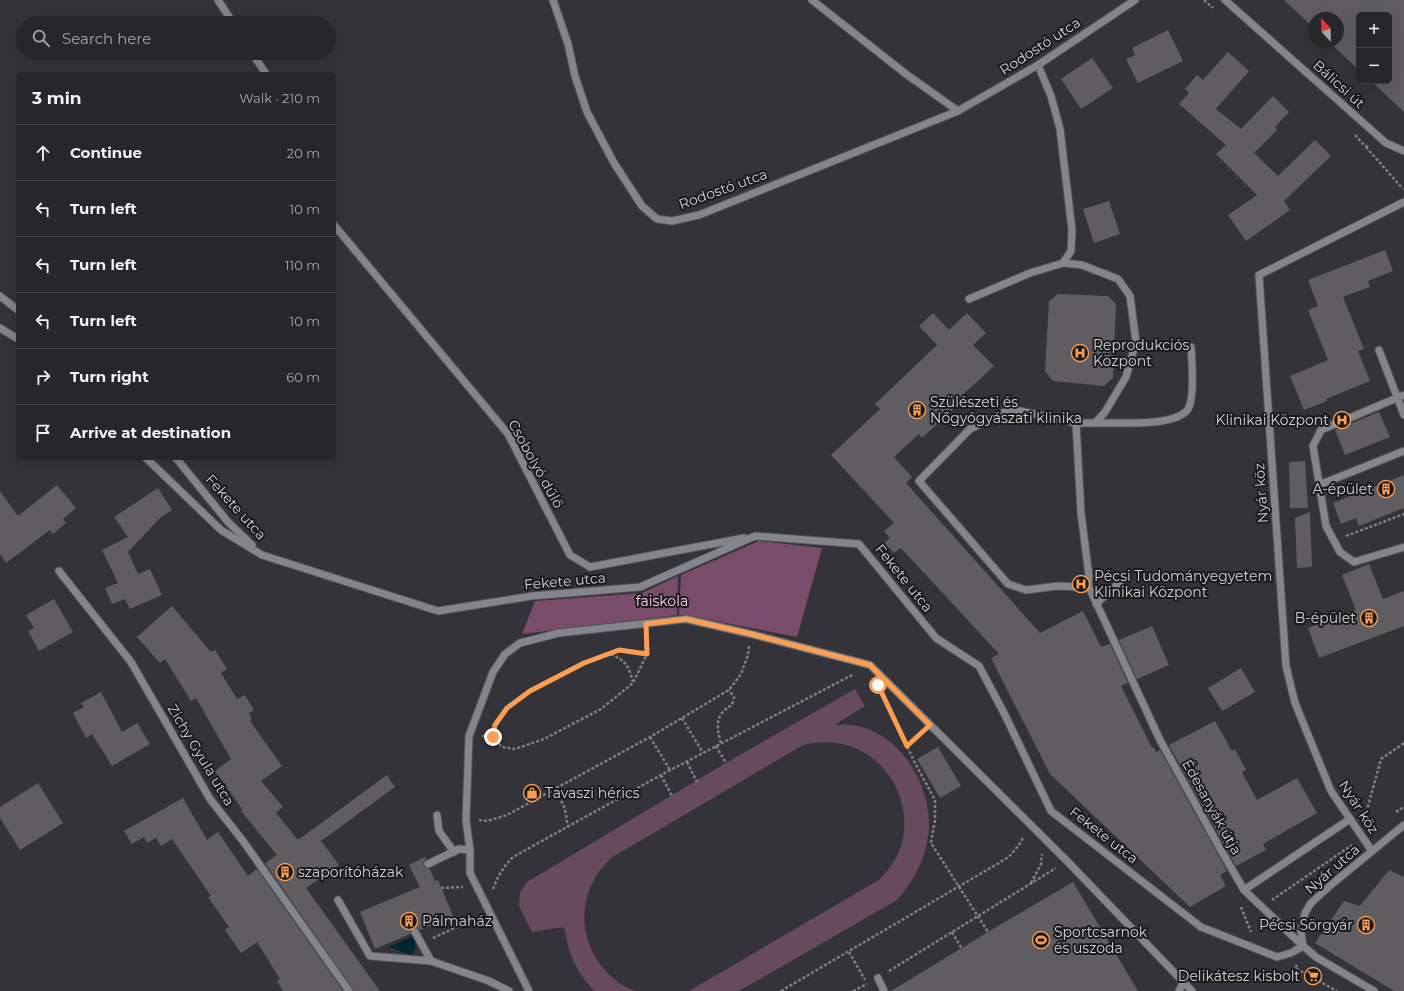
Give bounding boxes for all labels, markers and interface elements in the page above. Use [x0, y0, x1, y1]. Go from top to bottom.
north arrow [1308, 12, 1344, 48]
map controls [1356, 12, 1392, 84]
button: + [1356, 12, 1392, 48]
street label: Rodostó utca [996, 13, 1084, 79]
search box [16, 16, 336, 60]
icon: search [30, 27, 52, 49]
text: Search here [62, 29, 151, 48]
button: − [1356, 48, 1392, 84]
street label: Bálicsi út [1309, 56, 1369, 112]
text: 3 min [32, 88, 82, 108]
text: Walk · 210 m [239, 90, 320, 106]
icon: ahead [32, 142, 54, 164]
text: Continue [70, 143, 142, 162]
text: 20 m [287, 145, 320, 161]
street label: Rodostó utca [676, 165, 770, 213]
icon: left [32, 198, 54, 220]
text: Turn left [70, 199, 137, 218]
text: 10 m [290, 201, 320, 217]
icon: left [32, 254, 54, 276]
text: Turn left [70, 255, 137, 274]
text: 110 m [285, 257, 320, 273]
icon: left [32, 310, 54, 332]
text: Turn left [70, 311, 137, 330]
text: 10 m [290, 313, 320, 329]
place label: Reprodukciós Központ [1093, 336, 1190, 370]
hospital icon: Reprodukciós Központ [1070, 343, 1090, 363]
icon: right [32, 366, 54, 388]
text: Turn right [70, 367, 149, 386]
text: 60 m [286, 369, 320, 385]
place label: Szülészeti és Nőgyógyászati klinika [930, 393, 1082, 427]
building icon: Szülészeti és Nőgyógyászati klinika [907, 400, 927, 420]
hospital icon: Klinikai Központ [1332, 410, 1352, 430]
place label: Klinikai Központ [1216, 411, 1329, 429]
street label: Csobolyó dűlő [504, 417, 568, 512]
icon: arrive [32, 422, 54, 444]
text: Arrive at destination [70, 423, 231, 442]
street label: Nyár köz [1250, 462, 1272, 524]
street label: Fekete utca [202, 470, 270, 544]
building icon: A-épület [1376, 479, 1396, 499]
place label: A-épület [1312, 480, 1373, 498]
street label: Fekete utca [871, 540, 937, 616]
place label: Pécsi Tudományegyetem Klinikai Központ [1094, 567, 1272, 601]
street label: Fekete utca [523, 568, 607, 594]
hospital icon: Pécsi Tudományegyetem Klinikai Központ [1071, 574, 1091, 594]
park label: faiskola [636, 592, 688, 610]
building icon: B-épület [1359, 608, 1379, 628]
place label: B-épület [1295, 609, 1356, 627]
route start [869, 676, 887, 694]
street label: Zichy Gyula utca [164, 701, 238, 809]
route end [484, 728, 502, 746]
street label: Édesanyák útja [1178, 756, 1246, 858]
street label: Nyár köz [1335, 777, 1383, 837]
shop icon: Tavaszi hérics [522, 783, 542, 803]
place label: Tavaszi hérics [545, 784, 640, 802]
street label: Fekete utca [1066, 803, 1142, 867]
street label: Nyár utca [1301, 840, 1363, 898]
building icon: szaporítóházak [275, 862, 295, 882]
place label: szaporítóházak [298, 863, 404, 881]
building icon: Pálmaház [399, 911, 419, 931]
place label: Pálmaház [422, 912, 492, 930]
building icon: Pécsi Sörgyár [1356, 915, 1376, 935]
place label: Pécsi Sörgyár [1259, 916, 1353, 934]
place label: Sportcsarnok és uszoda [1054, 923, 1148, 957]
sports icon: Sportcsarnok és uszoda [1031, 930, 1051, 950]
supermarket icon: Delikátesz kisbolt [1303, 966, 1323, 986]
place label: Delikátesz kisbolt [1178, 967, 1300, 985]

